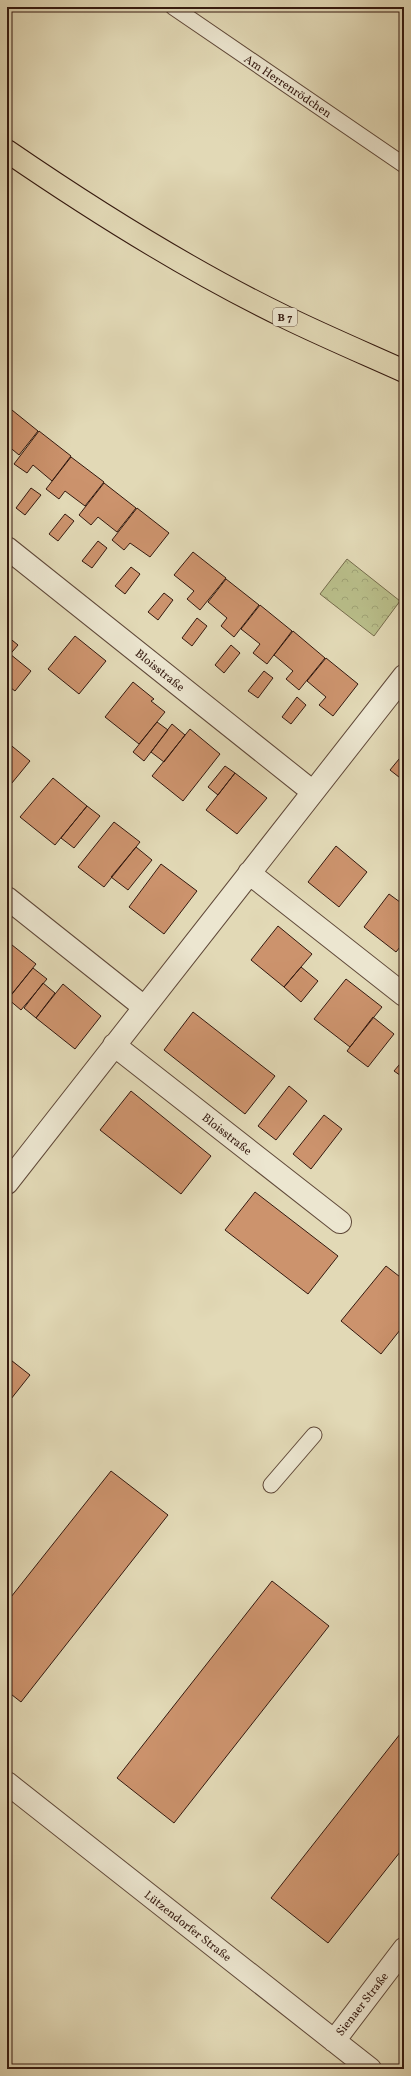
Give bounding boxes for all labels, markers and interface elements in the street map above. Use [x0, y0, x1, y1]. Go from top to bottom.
street label: Am Herrenrödchen [241, 52, 334, 122]
road number: B 7 [273, 308, 297, 326]
street label: Bloisstraße [131, 646, 188, 696]
street label: Bloisstraße [198, 1110, 255, 1160]
street label: Lützendorfer Straße [140, 1888, 235, 1966]
street label: Sienaer Straße [333, 1969, 393, 2040]

